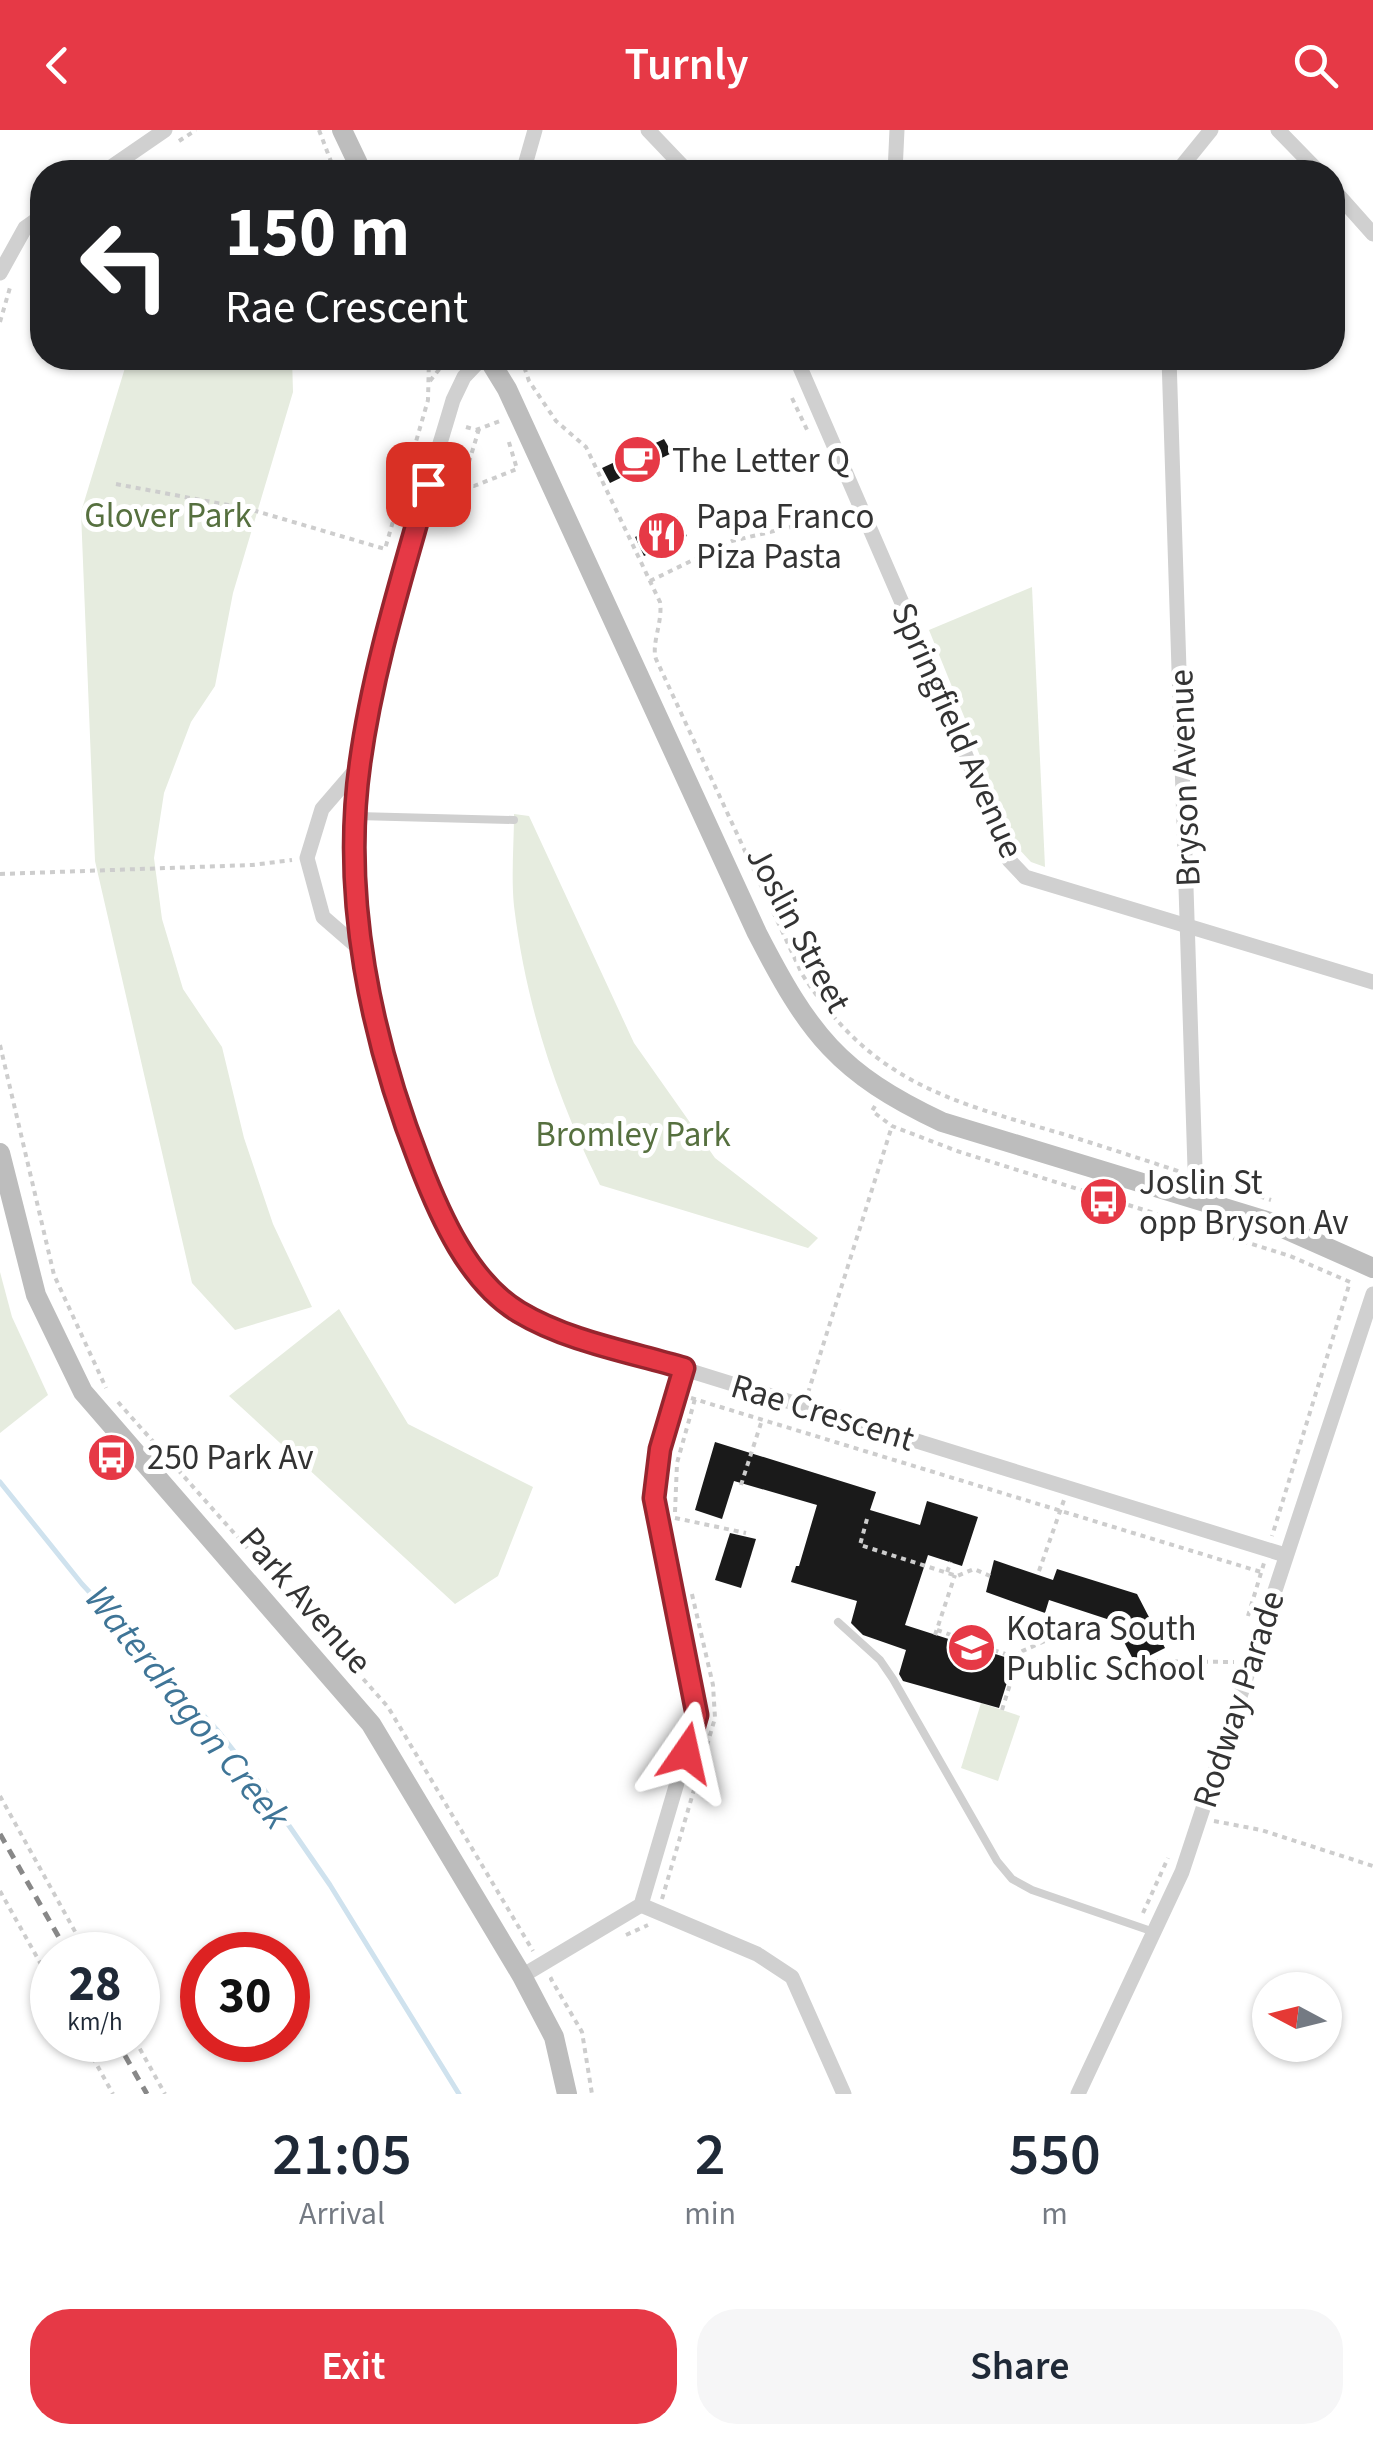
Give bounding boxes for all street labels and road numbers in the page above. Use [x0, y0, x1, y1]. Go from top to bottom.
street label: Springfield Avenue [878, 595, 1036, 866]
street label: Bryson Avenue [1156, 668, 1214, 888]
street label: Joslin Street [733, 838, 863, 1022]
street label: Rae Crescent [725, 1361, 921, 1465]
street label: Park Avenue [227, 1516, 383, 1685]
street label: Rodway Parade [1180, 1584, 1298, 1814]

